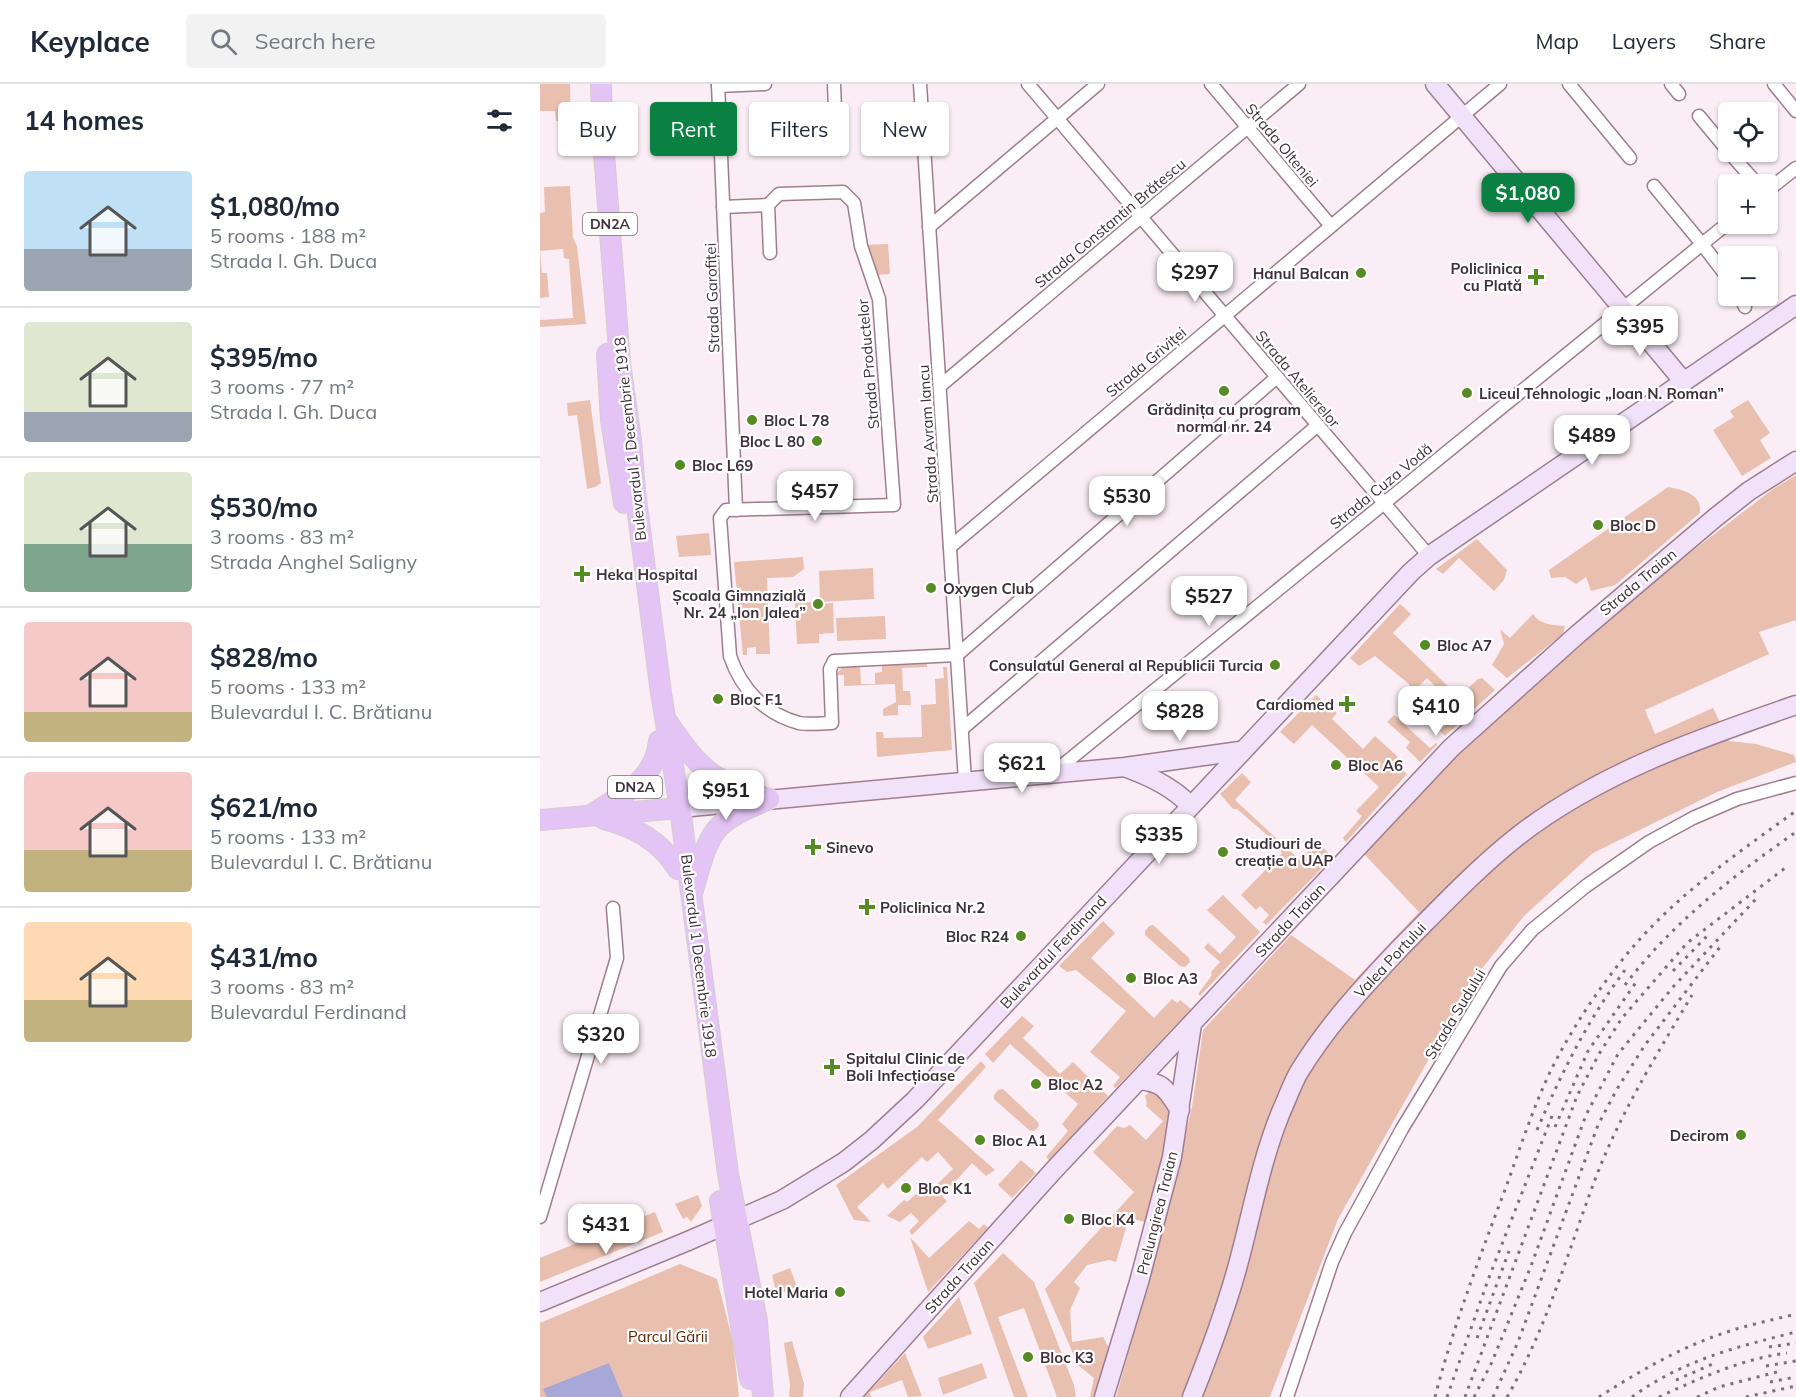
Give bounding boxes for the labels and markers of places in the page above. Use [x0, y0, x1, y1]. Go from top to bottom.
pin: $1,080 [1479, 173, 1577, 224]
pin: $297 [1159, 252, 1231, 303]
place label: Policlinica cu Plată [1451, 259, 1522, 295]
place label: Hanul Balcan [1253, 264, 1349, 283]
marker: Hanul Balcan [1354, 266, 1368, 280]
marker: Policlinica cu Plată [1527, 268, 1545, 286]
pin: $395 [1604, 306, 1676, 357]
marker: Grădinița cu program normal nr. 24 [1217, 384, 1231, 398]
place label: Liceul Tehnologic „Ioan N. Roman” [1479, 384, 1724, 403]
marker: Liceul Tehnologic „Ioan N. Roman” [1460, 386, 1474, 400]
place label: Grădinița cu program normal nr. 24 [1147, 400, 1301, 436]
place label: Bloc L 78 [764, 411, 829, 430]
marker: Bloc L 78 [745, 413, 759, 427]
pin: $489 [1556, 415, 1628, 466]
place label: Bloc L 80 [740, 432, 805, 451]
marker: Bloc L 80 [810, 434, 824, 448]
place label: Bloc L69 [692, 456, 753, 475]
marker: Bloc L69 [673, 458, 687, 472]
pin: $457 [779, 471, 851, 522]
pin: $530 [1091, 476, 1163, 527]
place label: Bloc D [1610, 516, 1656, 535]
marker: Bloc D [1591, 518, 1605, 532]
marker: Heka Hospital [573, 565, 591, 583]
place label: Heka Hospital [596, 565, 698, 584]
pin: $527 [1173, 576, 1245, 627]
place label: Oxygen Club [943, 579, 1034, 598]
marker: Oxygen Club [924, 581, 938, 595]
place label: Școala Gimnazială Nr. 24 „Ion Jalea” [672, 586, 806, 622]
marker: Școala Gimnazială Nr. 24 „Ion Jalea” [811, 597, 825, 611]
place label: Bloc A7 [1437, 636, 1492, 655]
marker: Bloc A7 [1418, 638, 1432, 652]
place label: Consulatul General al Republicii Turcia [989, 656, 1263, 675]
marker: Consulatul General al Republicii Turcia [1268, 658, 1282, 672]
pin: $410 [1400, 686, 1472, 737]
place label: Bloc F1 [730, 690, 782, 709]
pin: $828 [1144, 691, 1216, 742]
marker: Bloc F1 [711, 692, 725, 706]
place label: Cardiomed [1256, 695, 1334, 714]
marker: Cardiomed [1338, 695, 1356, 713]
pin: $621 [986, 743, 1058, 794]
place label: Bloc A6 [1348, 756, 1403, 775]
marker: Bloc A6 [1329, 758, 1343, 772]
pin: $951 [690, 770, 762, 821]
pin: $335 [1123, 814, 1195, 865]
place label: Studiouri de creație a UAP [1235, 834, 1333, 871]
marker: Sinevo [804, 838, 822, 856]
place label: Sinevo [826, 838, 874, 857]
marker: Studiouri de creație a UAP [1216, 845, 1230, 859]
marker: Policlinica Nr.2 [858, 898, 876, 916]
place label: Policlinica Nr.2 [880, 898, 985, 917]
place label: Bloc R24 [946, 927, 1009, 946]
marker: Bloc R24 [1014, 929, 1028, 943]
place label: Bloc A3 [1143, 969, 1198, 988]
marker: Bloc A3 [1124, 971, 1138, 985]
pin: $320 [565, 1014, 637, 1065]
place label: Spitalul Clinic de Boli Infecțioase [846, 1049, 965, 1086]
marker: Spitalul Clinic de Boli Infecțioase [823, 1058, 841, 1076]
place label: Bloc A2 [1048, 1075, 1103, 1094]
marker: Bloc A2 [1029, 1077, 1043, 1091]
place label: Decirom [1670, 1126, 1729, 1145]
marker: Decirom [1734, 1128, 1748, 1142]
place label: Bloc A1 [992, 1131, 1047, 1150]
marker: Bloc A1 [973, 1133, 987, 1147]
place label: Bloc K1 [918, 1179, 972, 1198]
marker: Bloc K1 [899, 1181, 913, 1195]
pin: $431 [570, 1204, 642, 1255]
place label: Bloc K4 [1081, 1210, 1135, 1229]
marker: Bloc K4 [1062, 1212, 1076, 1226]
place label: Hotel Maria [744, 1283, 828, 1302]
marker: Hotel Maria [833, 1285, 847, 1299]
place label: Bloc K3 [1040, 1348, 1094, 1367]
marker: Bloc K3 [1021, 1350, 1035, 1364]

